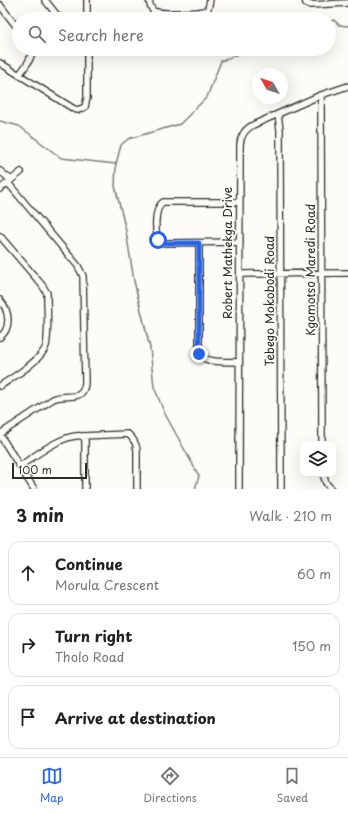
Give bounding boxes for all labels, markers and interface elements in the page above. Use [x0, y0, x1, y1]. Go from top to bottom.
search box [12, 12, 336, 56]
icon: search [26, 23, 48, 45]
text: Search here [58, 23, 144, 46]
north arrow [252, 68, 288, 104]
street label: Robert Mathekga Drive [218, 187, 236, 319]
street label: Kgomotso Maredi Road [301, 204, 319, 336]
route start [149, 231, 167, 249]
street label: Tebego Mokobodi Road [260, 236, 278, 366]
route end [190, 345, 208, 363]
map controls [300, 441, 336, 477]
button: layers [300, 441, 336, 477]
scale bar [12, 461, 87, 480]
text: 100 m [18, 461, 52, 478]
text: 3 min [16, 502, 64, 528]
text: Walk · 210 m [249, 506, 332, 525]
text: Continue [55, 552, 123, 575]
icon: ahead [17, 562, 39, 584]
text: 60 m [297, 564, 331, 583]
text: Morula Crescent [55, 575, 159, 594]
text: Turn right [55, 624, 132, 647]
icon: right [17, 634, 39, 656]
text: 150 m [292, 636, 331, 655]
text: Tholo Road [55, 647, 124, 666]
icon: arrive [17, 706, 39, 728]
text: Arrive at destination [55, 706, 216, 729]
tab: Map [40, 765, 63, 806]
tab: Directions [143, 765, 197, 806]
tab: Saved [277, 765, 308, 806]

